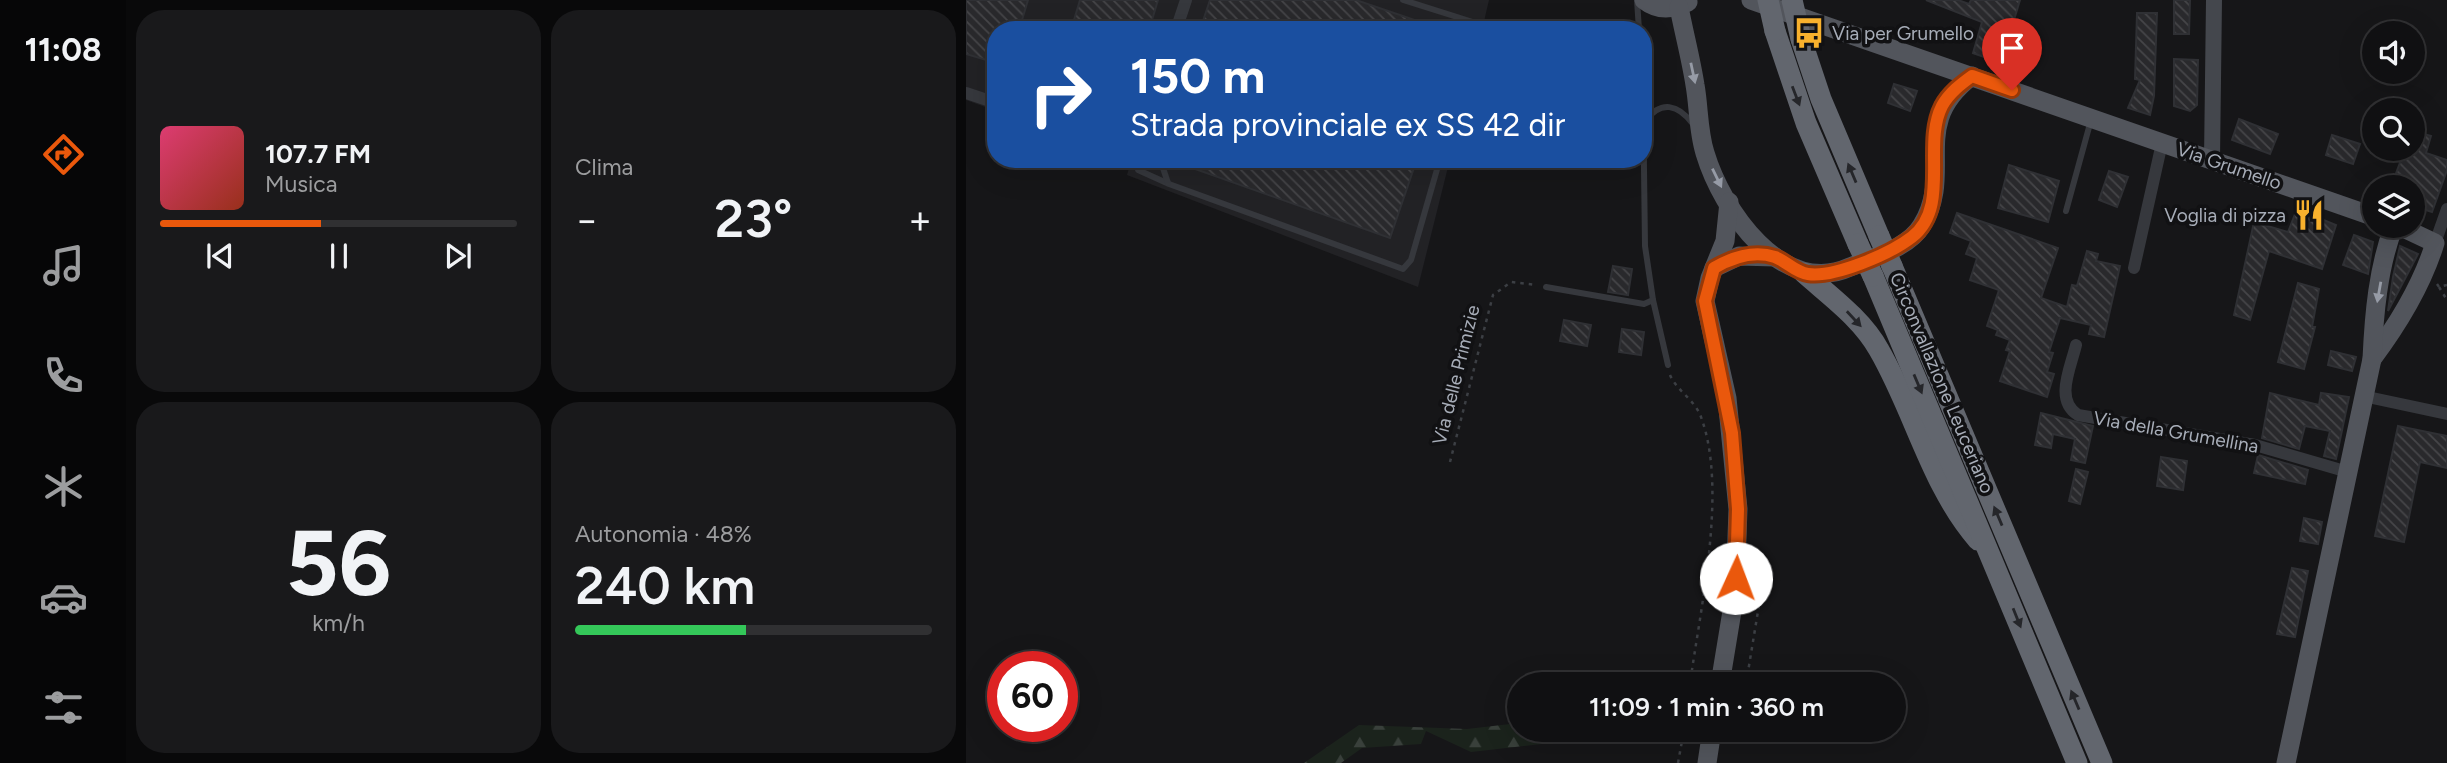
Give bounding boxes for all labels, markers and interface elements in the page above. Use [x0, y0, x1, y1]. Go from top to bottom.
bus stop icon: Via per Grumello [1792, 16, 1826, 50]
pin [1982, 18, 2042, 90]
map controls [2362, 21, 2425, 238]
button: sound [2362, 21, 2425, 84]
place label: Via per Grumello [1832, 22, 1974, 45]
icon: arrive [1993, 29, 2031, 67]
text: 11:08 [25, 31, 101, 69]
text: 150 m [1130, 46, 1265, 105]
icon: right [1015, 49, 1106, 140]
one-way arrow [1687, 62, 1698, 84]
one-way arrow [1790, 85, 1801, 106]
button: search [2362, 98, 2425, 161]
text: Strada provinciale ex SS 42 dir [1130, 106, 1565, 144]
icon: directions [39, 130, 88, 179]
street label: Via Grumello [2174, 137, 2284, 195]
text: 107.7 FM [265, 138, 371, 170]
text: Clima [575, 153, 633, 181]
one-way arrow [1847, 163, 1858, 184]
one-way arrow [1711, 168, 1722, 188]
text: Musica [265, 170, 338, 198]
button: layers [2362, 175, 2425, 238]
text: 23° [715, 188, 792, 250]
text: − [575, 197, 599, 243]
text: + [908, 197, 932, 243]
restaurant icon: Voglia di pizza [2292, 198, 2326, 232]
place label: Voglia di pizza [2164, 204, 2286, 227]
icon: previous [201, 237, 239, 275]
icon: pause [320, 237, 358, 275]
icon: next [439, 237, 477, 275]
icon: music [39, 241, 88, 290]
street label: Circonvallazione Leuceriano [1885, 269, 1999, 497]
one-way arrow [2373, 281, 2384, 303]
street label: Via delle Primizie [1428, 303, 1484, 447]
one-way arrow [1846, 310, 1862, 327]
icon: phone [39, 351, 88, 400]
one-way arrow [1913, 374, 1924, 395]
street label: Via della Grumellina [2092, 406, 2260, 458]
icon: climate [39, 462, 88, 511]
one-way arrow [1992, 506, 2004, 526]
text: 56 [286, 509, 391, 618]
text: Autonomia · 48% [575, 520, 752, 548]
position arrow [1699, 541, 1773, 615]
text: 240 km [575, 555, 755, 617]
icon: car [39, 573, 88, 622]
one-way arrow [2011, 608, 2023, 628]
text: km/h [312, 609, 365, 637]
speed limit sign: 60 [987, 651, 1078, 742]
icon: filters [39, 683, 88, 732]
one-way arrow [2070, 689, 2081, 710]
text: 11:09 · 1 min · 360 m [1589, 691, 1824, 723]

